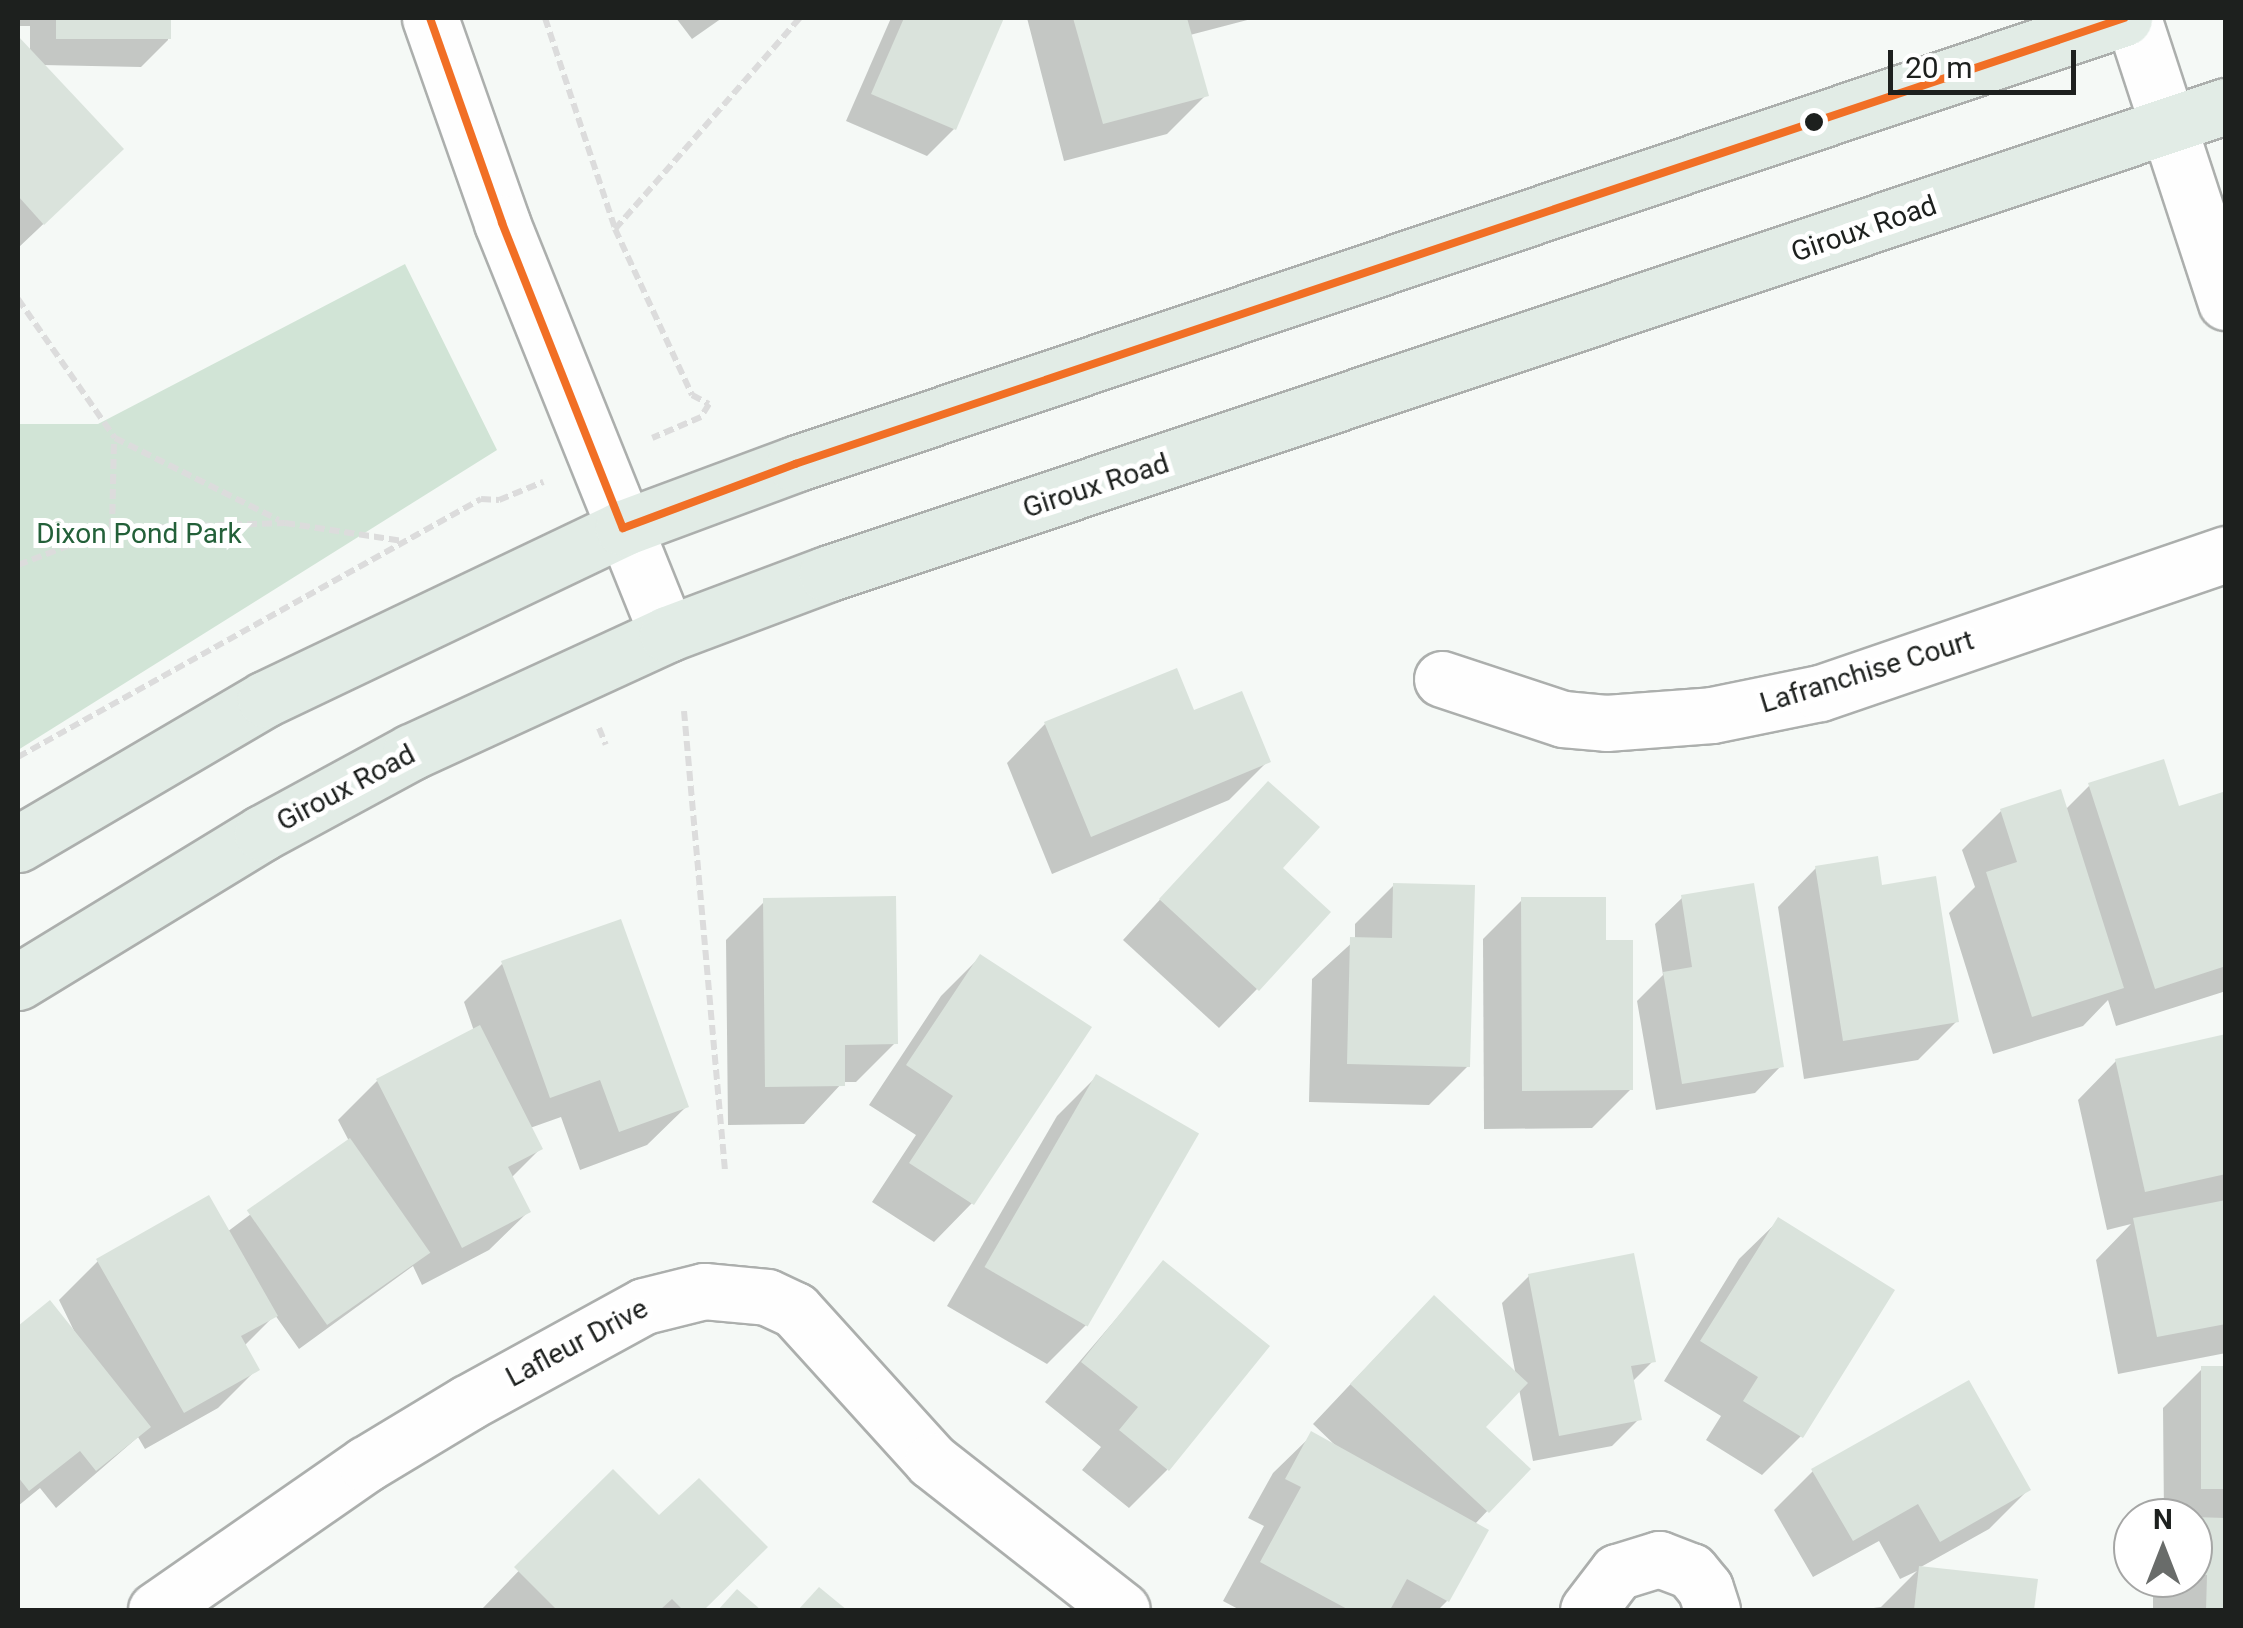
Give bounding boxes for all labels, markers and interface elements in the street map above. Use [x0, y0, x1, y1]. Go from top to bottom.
scale bar [1893, 30, 2080, 92]
text: 20 m [1905, 50, 1972, 85]
unlabelled marker [1804, 112, 1824, 132]
street label: Giroux Road [1787, 188, 1941, 270]
street label: Giroux Road [1019, 447, 1173, 525]
park label: Dixon Pond Park [36, 517, 242, 551]
street label: Lafranchise Court [1756, 624, 1978, 720]
street label: Giroux Road [271, 738, 421, 838]
street label: Lafleur Drive [500, 1292, 654, 1394]
north arrow [2113, 1498, 2213, 1598]
text: N [2153, 1503, 2173, 1536]

